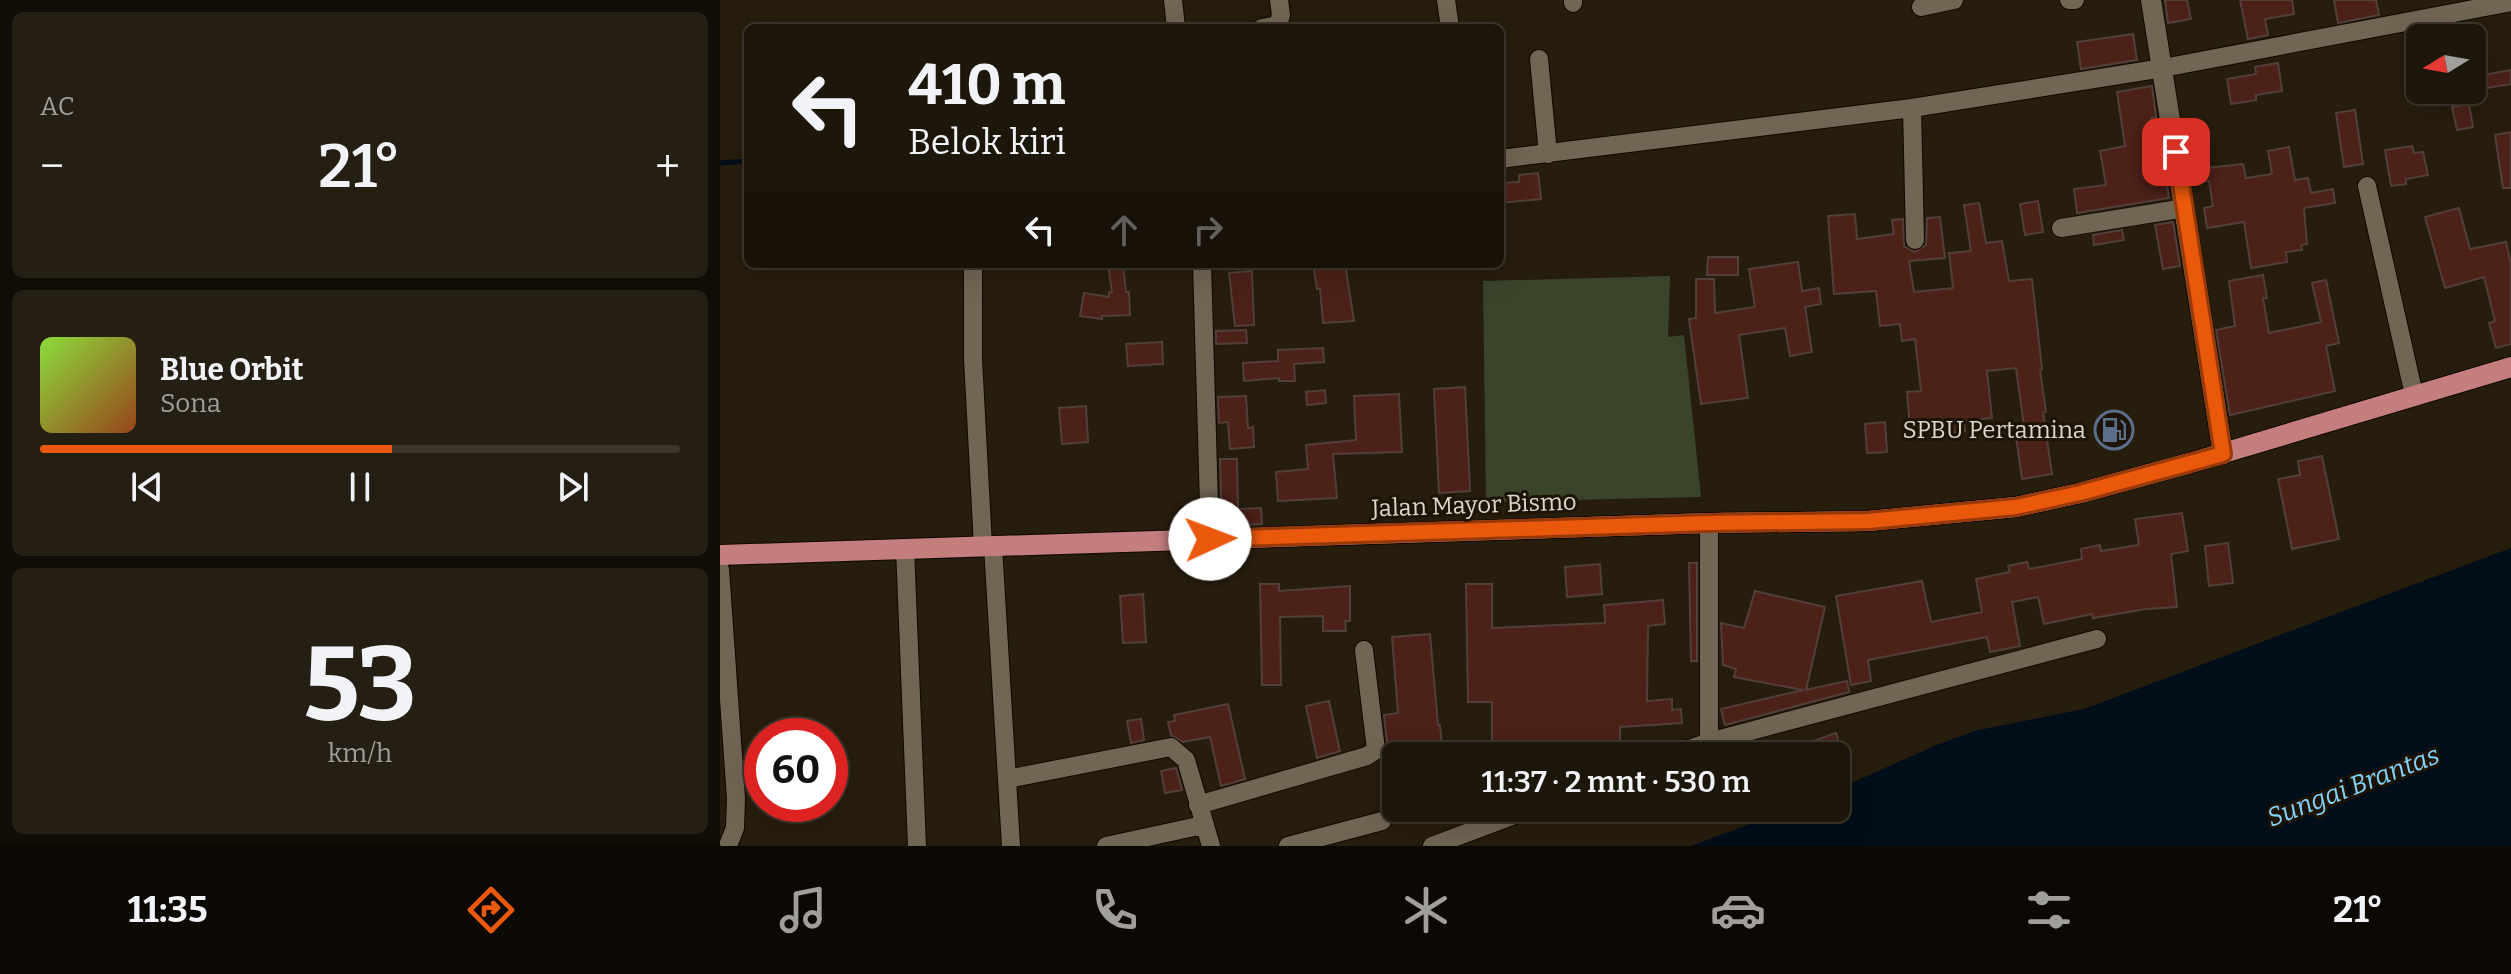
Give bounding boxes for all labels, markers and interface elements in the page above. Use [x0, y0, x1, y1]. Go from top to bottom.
north arrow [2406, 24, 2486, 104]
map controls [2406, 24, 2486, 104]
text: 410 m [908, 52, 1065, 119]
icon: left [776, 56, 880, 160]
text: AC [40, 91, 75, 122]
pin [2142, 118, 2210, 186]
text: Belok kiri [908, 120, 1066, 164]
icon: arrive [2154, 130, 2198, 174]
text: 21° [318, 131, 401, 203]
text: − [40, 140, 64, 193]
text: + [655, 140, 680, 193]
icon: left [1018, 208, 1062, 252]
icon: ahead [1102, 208, 1146, 252]
icon: right [1186, 208, 1230, 252]
text: Blue Orbit [160, 352, 304, 388]
text: Sona [160, 388, 221, 419]
fuel station icon: SPBU Pertamina [2093, 409, 2135, 451]
place label: SPBU Pertamina [1902, 416, 2086, 444]
icon: previous [125, 465, 169, 509]
icon: pause [338, 465, 382, 509]
icon: next [551, 465, 595, 509]
street label: Jalan Mayor Bismo [1370, 487, 1577, 523]
position arrow [1168, 497, 1252, 581]
text: 53 [303, 623, 417, 748]
speed limit sign: 60 [744, 718, 848, 822]
text: km/h [328, 738, 392, 769]
water label: Sungai Brantas [2263, 739, 2444, 834]
text: 11:37 · 2 mnt · 530 m [1482, 764, 1750, 800]
icon: directions [463, 882, 519, 938]
icon: music [775, 882, 831, 938]
icon: phone [1087, 882, 1143, 938]
icon: climate [1398, 882, 1454, 938]
icon: car [1710, 882, 1766, 938]
icon: filters [2021, 882, 2077, 938]
text: 11:35 [128, 888, 208, 932]
text: 21° [2333, 888, 2383, 932]

